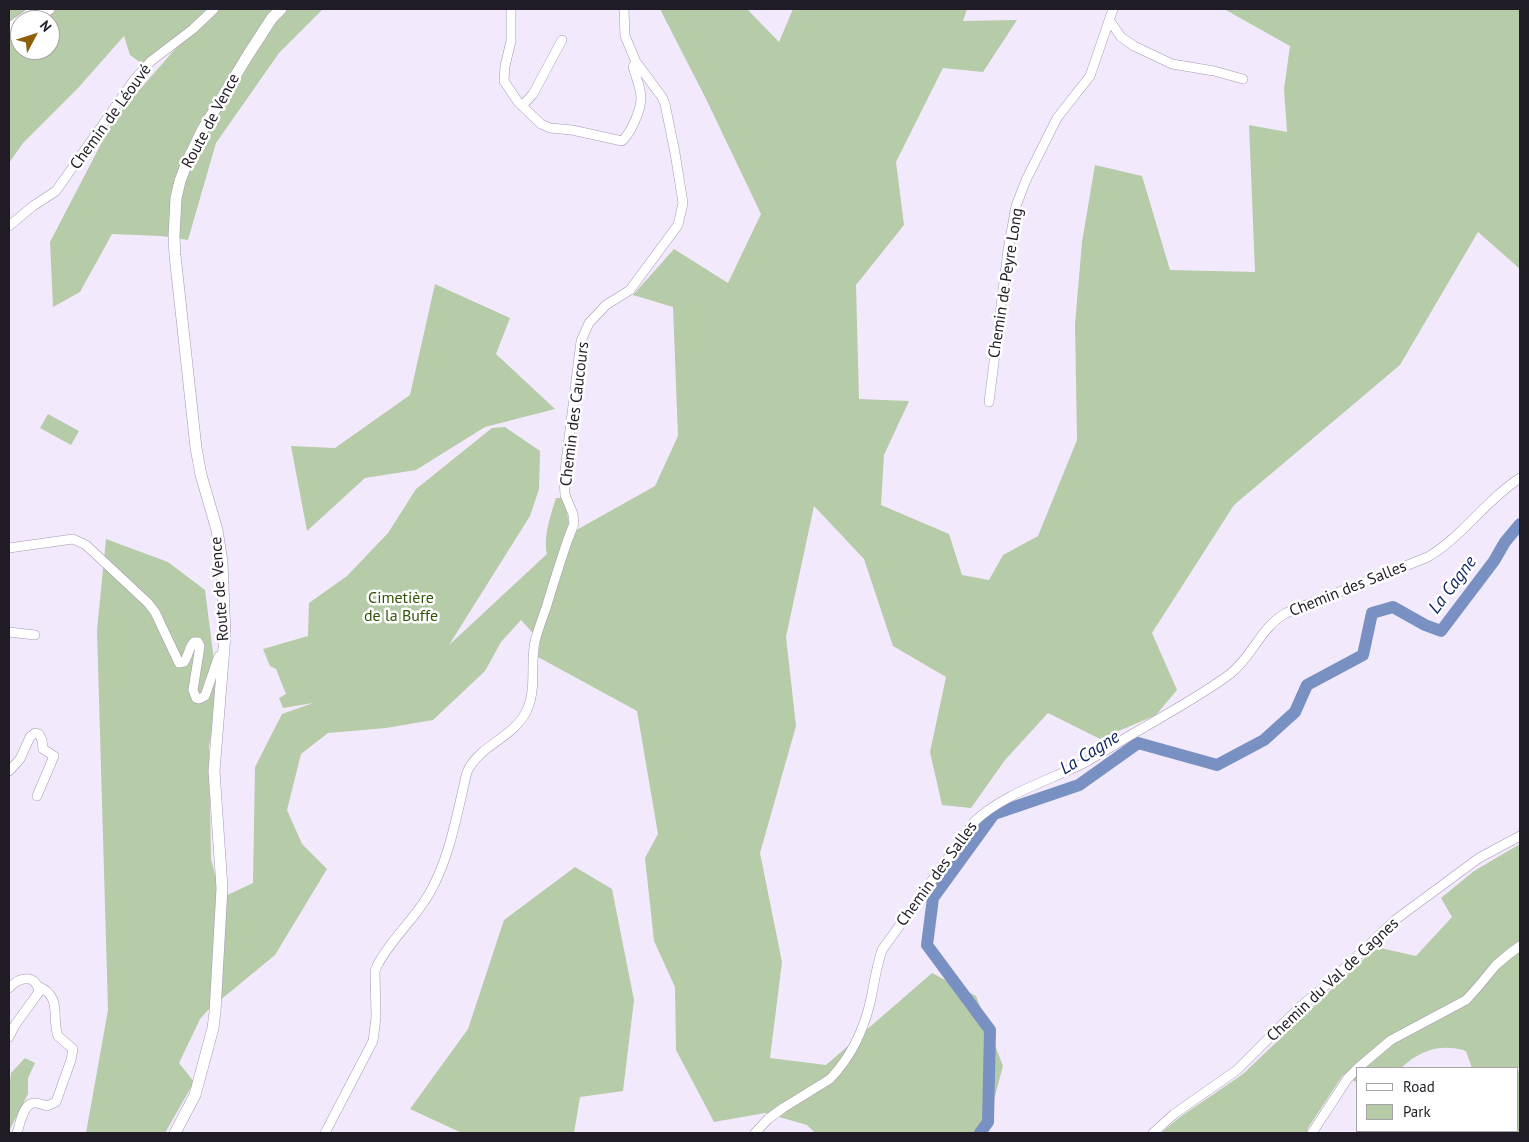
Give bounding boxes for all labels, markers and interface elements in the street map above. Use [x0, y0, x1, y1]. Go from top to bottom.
north arrow [10, 10, 60, 60]
text: N [36, 17, 56, 35]
street label: Chemin de Léouvé [66, 61, 156, 173]
street label: Route de Vence [178, 70, 244, 172]
street label: Chemin de Peyre Long [985, 206, 1027, 360]
street label: Chemin des Caucours [557, 341, 593, 487]
street label: Route de Vence [207, 536, 233, 642]
water label: La Cagne [1424, 552, 1482, 618]
street label: Chemin des Salles [1287, 557, 1409, 621]
park label: Cimetière de la Buffe [364, 588, 438, 626]
water label: La Cagne [1056, 726, 1124, 780]
street label: Chemin des Salles [893, 818, 981, 930]
street label: Chemin du Val de Cagnes [1263, 914, 1403, 1046]
legend [1356, 1067, 1519, 1132]
text: Road [1403, 1077, 1435, 1096]
text: Park [1403, 1102, 1431, 1121]

